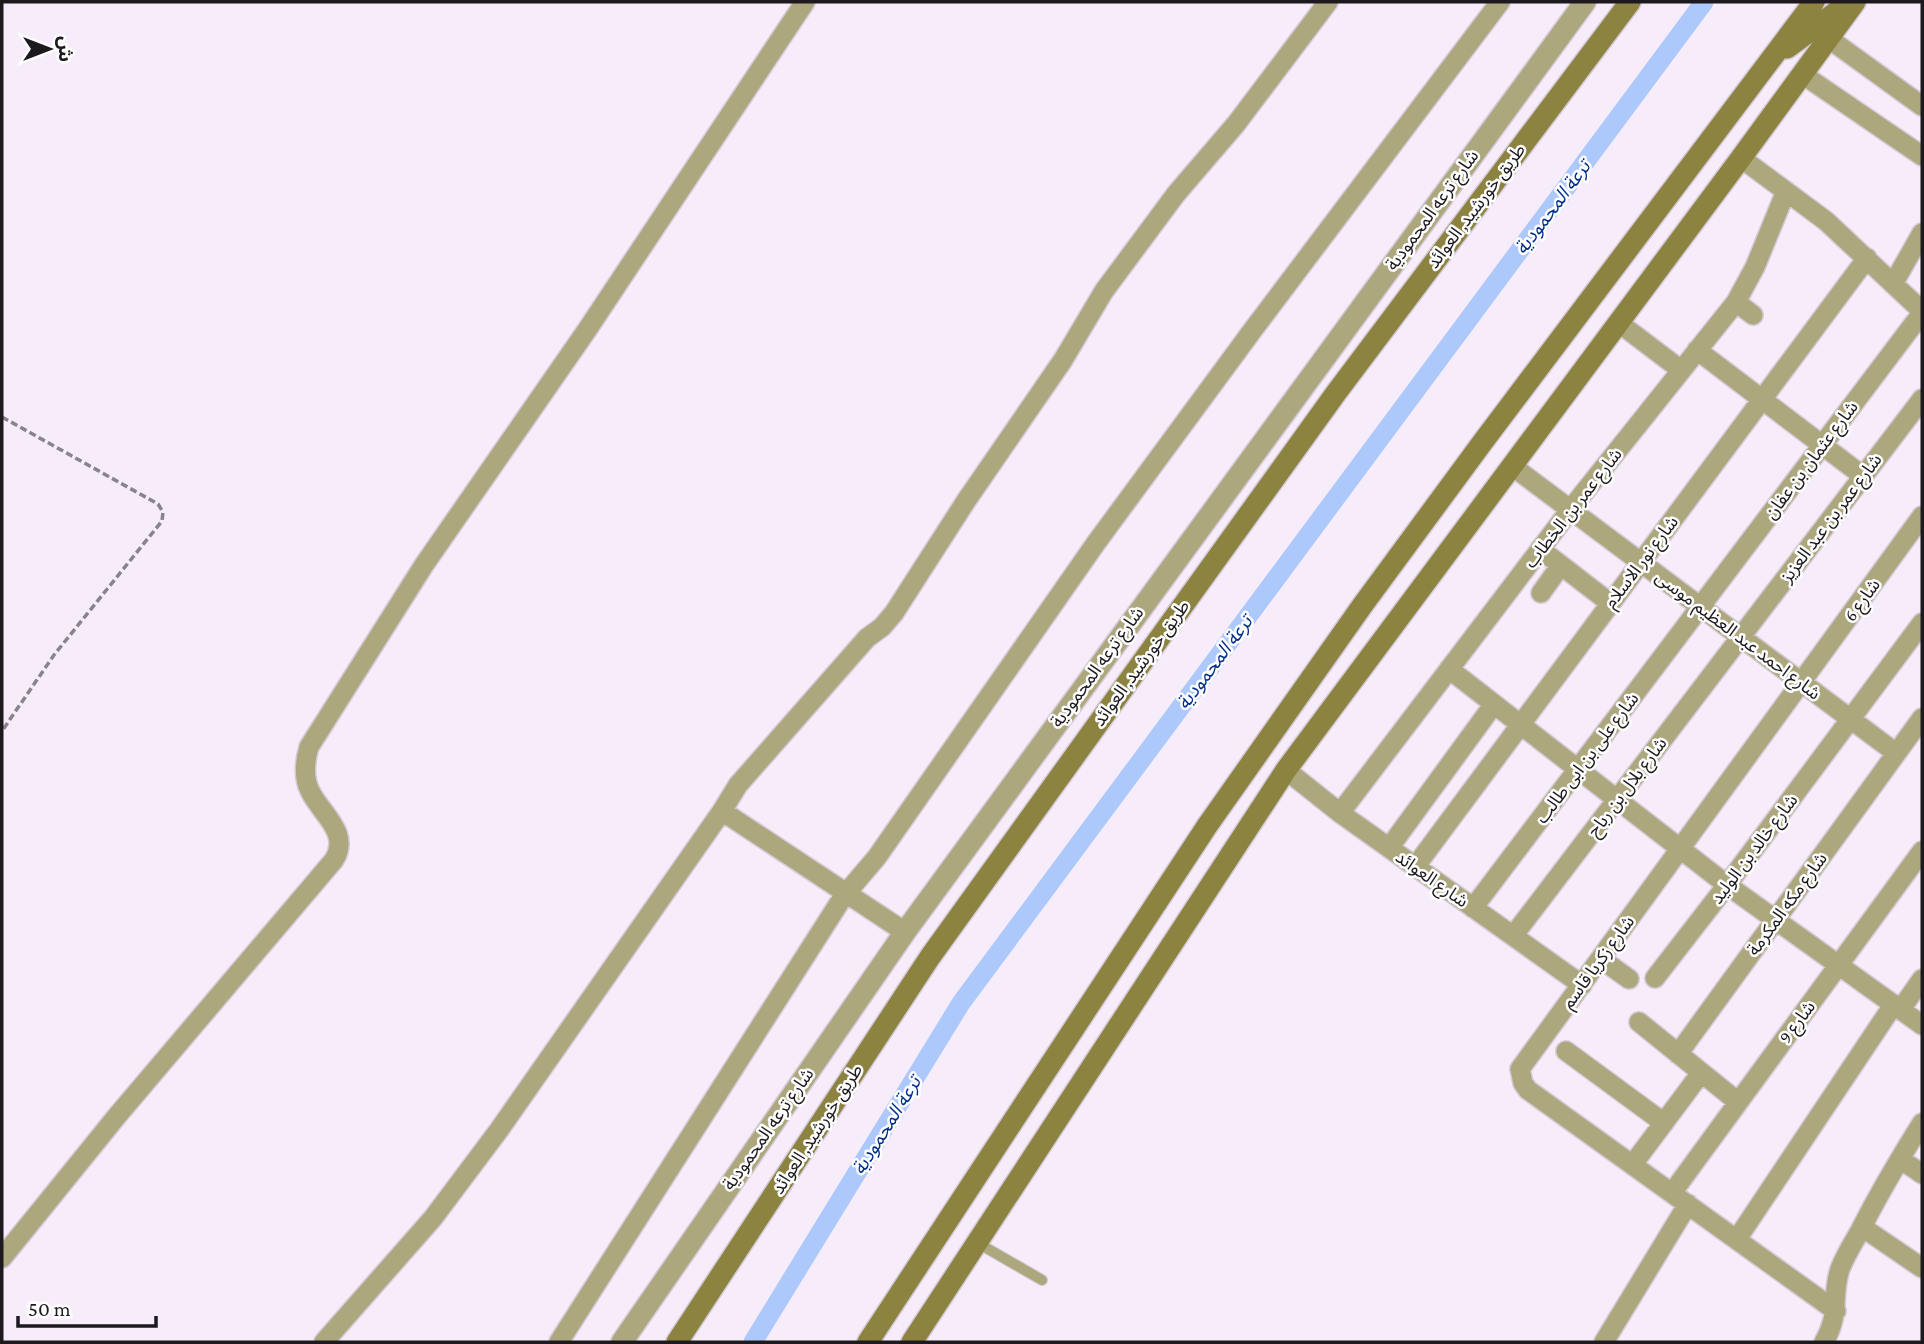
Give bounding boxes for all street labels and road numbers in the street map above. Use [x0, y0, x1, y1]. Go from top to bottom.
street label: طريق خورشيد, العوائد [1423, 140, 1530, 273]
street label: شارع ترعه المحمودية [1382, 146, 1486, 277]
street label: شارع عثمان بن عفان [1760, 397, 1865, 525]
street label: شارع عمر بن الخطاب [1520, 444, 1629, 574]
street label: شارع عمر بن عبد العزيز [1776, 450, 1889, 589]
street label: شارع نور الاسلام [1600, 512, 1685, 614]
street label: شارع احمد عبد العظيم موسى [1649, 566, 1824, 707]
street label: شارع 6 [1840, 575, 1887, 627]
street label: طريق خورشيد, العوائد [1089, 596, 1194, 730]
street label: شارع ترعه المحمودية [1047, 603, 1151, 734]
street label: شارع على بن ابى طالب [1531, 689, 1646, 830]
street label: شارع بلال بن رباح [1583, 733, 1674, 843]
street label: شارع خالد بن الوليد [1706, 790, 1805, 910]
street label: شارع العوائد [1390, 847, 1472, 915]
street label: شارع مكه المكرمة [1743, 849, 1834, 962]
street label: شارع زكريا قاسم [1558, 912, 1642, 1015]
street label: شارع 9 [1775, 997, 1823, 1049]
street label: طريق خورشيد, العوائد [768, 1060, 867, 1198]
street label: شارع ترعه المحمودية [718, 1064, 821, 1196]

